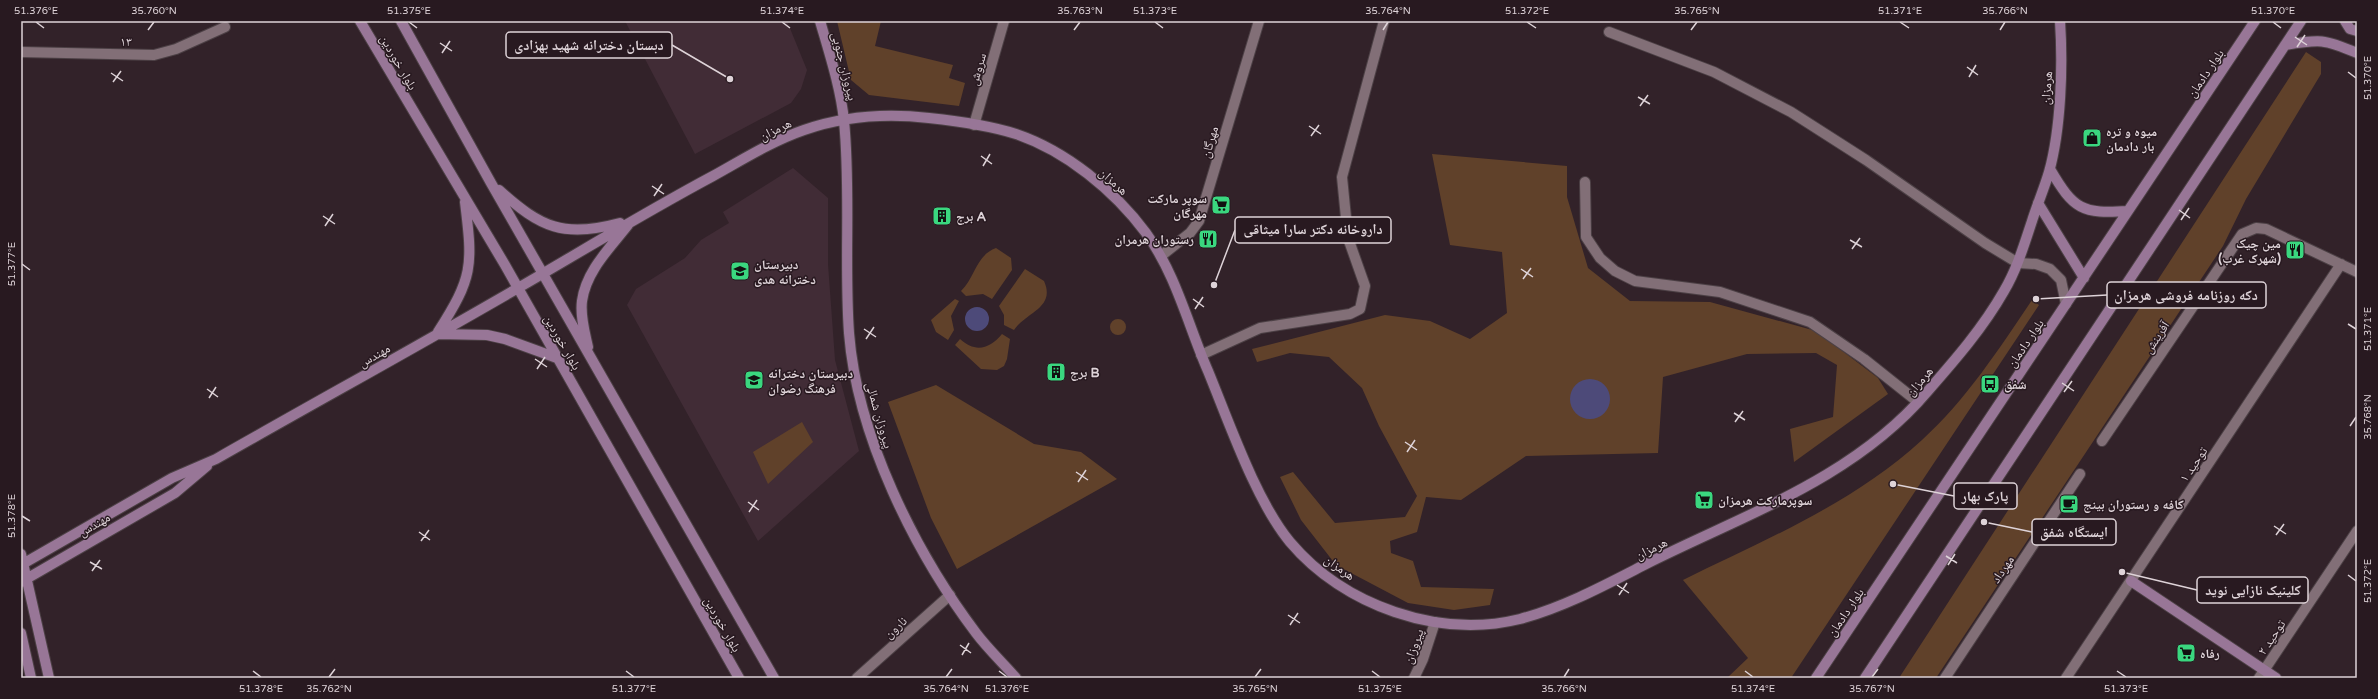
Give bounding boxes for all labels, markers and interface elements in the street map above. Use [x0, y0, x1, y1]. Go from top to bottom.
text: 51.376°E [14, 5, 58, 17]
text: 35.760°N [131, 5, 177, 17]
text: 51.375°E [387, 5, 431, 17]
text: 51.374°E [760, 5, 804, 17]
text: 35.763°N [1057, 5, 1103, 17]
text: 51.373°E [1133, 5, 1177, 17]
text: 35.764°N [1365, 5, 1411, 17]
text: 51.372°E [1505, 5, 1549, 17]
text: 35.765°N [1674, 5, 1720, 17]
text: 51.371°E [1878, 5, 1922, 17]
text: 35.766°N [1982, 5, 2028, 17]
text: 51.370°E [2251, 5, 2295, 17]
street label: پیروزان جنوبی [828, 30, 860, 102]
street label: بلوار خوردین [376, 32, 420, 93]
callout: دبستان دخترانه شهید بهزادی [506, 32, 672, 58]
street label: ۱۳ [120, 34, 132, 50]
text: دبستان دخترانه شهید بهزادی [514, 37, 664, 54]
street label: بلوار دادمان [2184, 46, 2228, 101]
street label: سروش [966, 51, 990, 87]
text: 51.370°E [2362, 56, 2374, 100]
street label: هرمزان [2038, 71, 2056, 105]
street label: هرمزان [757, 115, 794, 144]
street label: مهرگان [1198, 124, 1222, 160]
place label: میوه و تره بار دادمان [2106, 124, 2157, 155]
shop icon: میوه و تره بار دادمان [2081, 127, 2103, 149]
street label: هرمزان [1095, 165, 1131, 199]
place label: سوپر مارکت مهرگان [1147, 191, 1207, 222]
supermarket icon: سوپر مارکت مهرگان [1210, 194, 1232, 216]
building icon: برج A [931, 205, 953, 227]
place label: برج A [956, 209, 987, 225]
callout: داروخانه دکتر سارا میثاقی [1235, 217, 1391, 243]
text: داروخانه دکتر سارا میثاقی [1243, 221, 1383, 238]
restaurant icon: رستوران هرمران [1197, 228, 1219, 250]
place label: رستوران هرمران [1114, 232, 1194, 248]
place label: مین چیک (شهرک غرب) [2218, 236, 2281, 267]
restaurant icon: مین چیک (شهرک غرب) [2284, 239, 2306, 261]
text: 51.377°E [6, 242, 18, 286]
place label: دبیرستان دخترانه هدی [754, 257, 816, 288]
school or university icon: دبیرستان دخترانه هدی [729, 260, 751, 282]
callout: دکه روزنامه فروشی هرمزان [2107, 282, 2266, 308]
text: دکه روزنامه فروشی هرمزان [2114, 287, 2258, 304]
text: 51.371°E [2362, 307, 2374, 351]
street label: بلوار خوردین [540, 312, 584, 373]
street label: بلوار دادمان [2004, 316, 2048, 371]
street label: آفرینش [2140, 318, 2174, 357]
street label: مهندس [356, 340, 393, 371]
building icon: برج B [1045, 361, 1067, 383]
street label: هرمزان [1903, 364, 1937, 400]
place label: برج B [1070, 365, 1100, 381]
place label: دبیرستان دخترانه فرهنگ رضوان [768, 366, 853, 397]
school or university icon: دبیرستان دخترانه فرهنگ رضوان [743, 369, 765, 391]
bus stop icon: شفق [1979, 373, 2001, 395]
place label: شفق [2004, 377, 2027, 393]
street label: پیروزان شمالی [862, 380, 896, 451]
text: 35.768°N [2362, 394, 2374, 440]
street label: توحید ۱ [2176, 444, 2211, 485]
callout: پارک بهار [1954, 483, 2017, 509]
text: پارک بهار [1961, 488, 2009, 505]
supermarket icon: سوپرمارکت هرمزان [1693, 489, 1715, 511]
place label: سوپرمارکت هرمزان [1718, 493, 1812, 509]
cafe icon: کافه و رستوران بینج [2058, 493, 2080, 515]
text: 51.378°E [6, 494, 18, 538]
place label: کافه و رستوران بینج [2083, 497, 2184, 513]
street label: مهندس [76, 509, 113, 540]
callout: ایستگاه شفق [2032, 519, 2116, 545]
text: ایستگاه شفق [2040, 524, 2108, 541]
street label: هرمزان [1633, 534, 1670, 563]
street label: هرمزان [1321, 552, 1358, 584]
street label: مهرداد [1988, 553, 2018, 586]
text: 51.372°E [2362, 559, 2374, 603]
callout: کلینیک نازایی نوید [2197, 577, 2308, 603]
text: کلینیک نازایی نوید [2205, 582, 2301, 599]
street label: بلوار دادمان [1824, 585, 1868, 640]
street label: بلوار خوردین [700, 594, 744, 655]
street label: نارون [881, 613, 911, 642]
street label: توحید ۲ [2254, 617, 2289, 658]
street label: پیروزان [1400, 626, 1428, 666]
supermarket icon: رفاه [2175, 642, 2197, 664]
place label: رفاه [2200, 646, 2220, 662]
text: 51.378°E [239, 683, 283, 695]
text: 35.762°N [306, 683, 352, 695]
text: 51.377°E [612, 683, 656, 695]
text: 35.764°N [923, 683, 969, 695]
text: 51.376°E [985, 683, 1029, 695]
text: 35.765°N [1232, 683, 1278, 695]
text: 51.375°E [1358, 683, 1402, 695]
text: 35.766°N [1541, 683, 1587, 695]
text: 51.374°E [1731, 683, 1775, 695]
text: 35.767°N [1849, 683, 1895, 695]
text: 51.373°E [2104, 683, 2148, 695]

